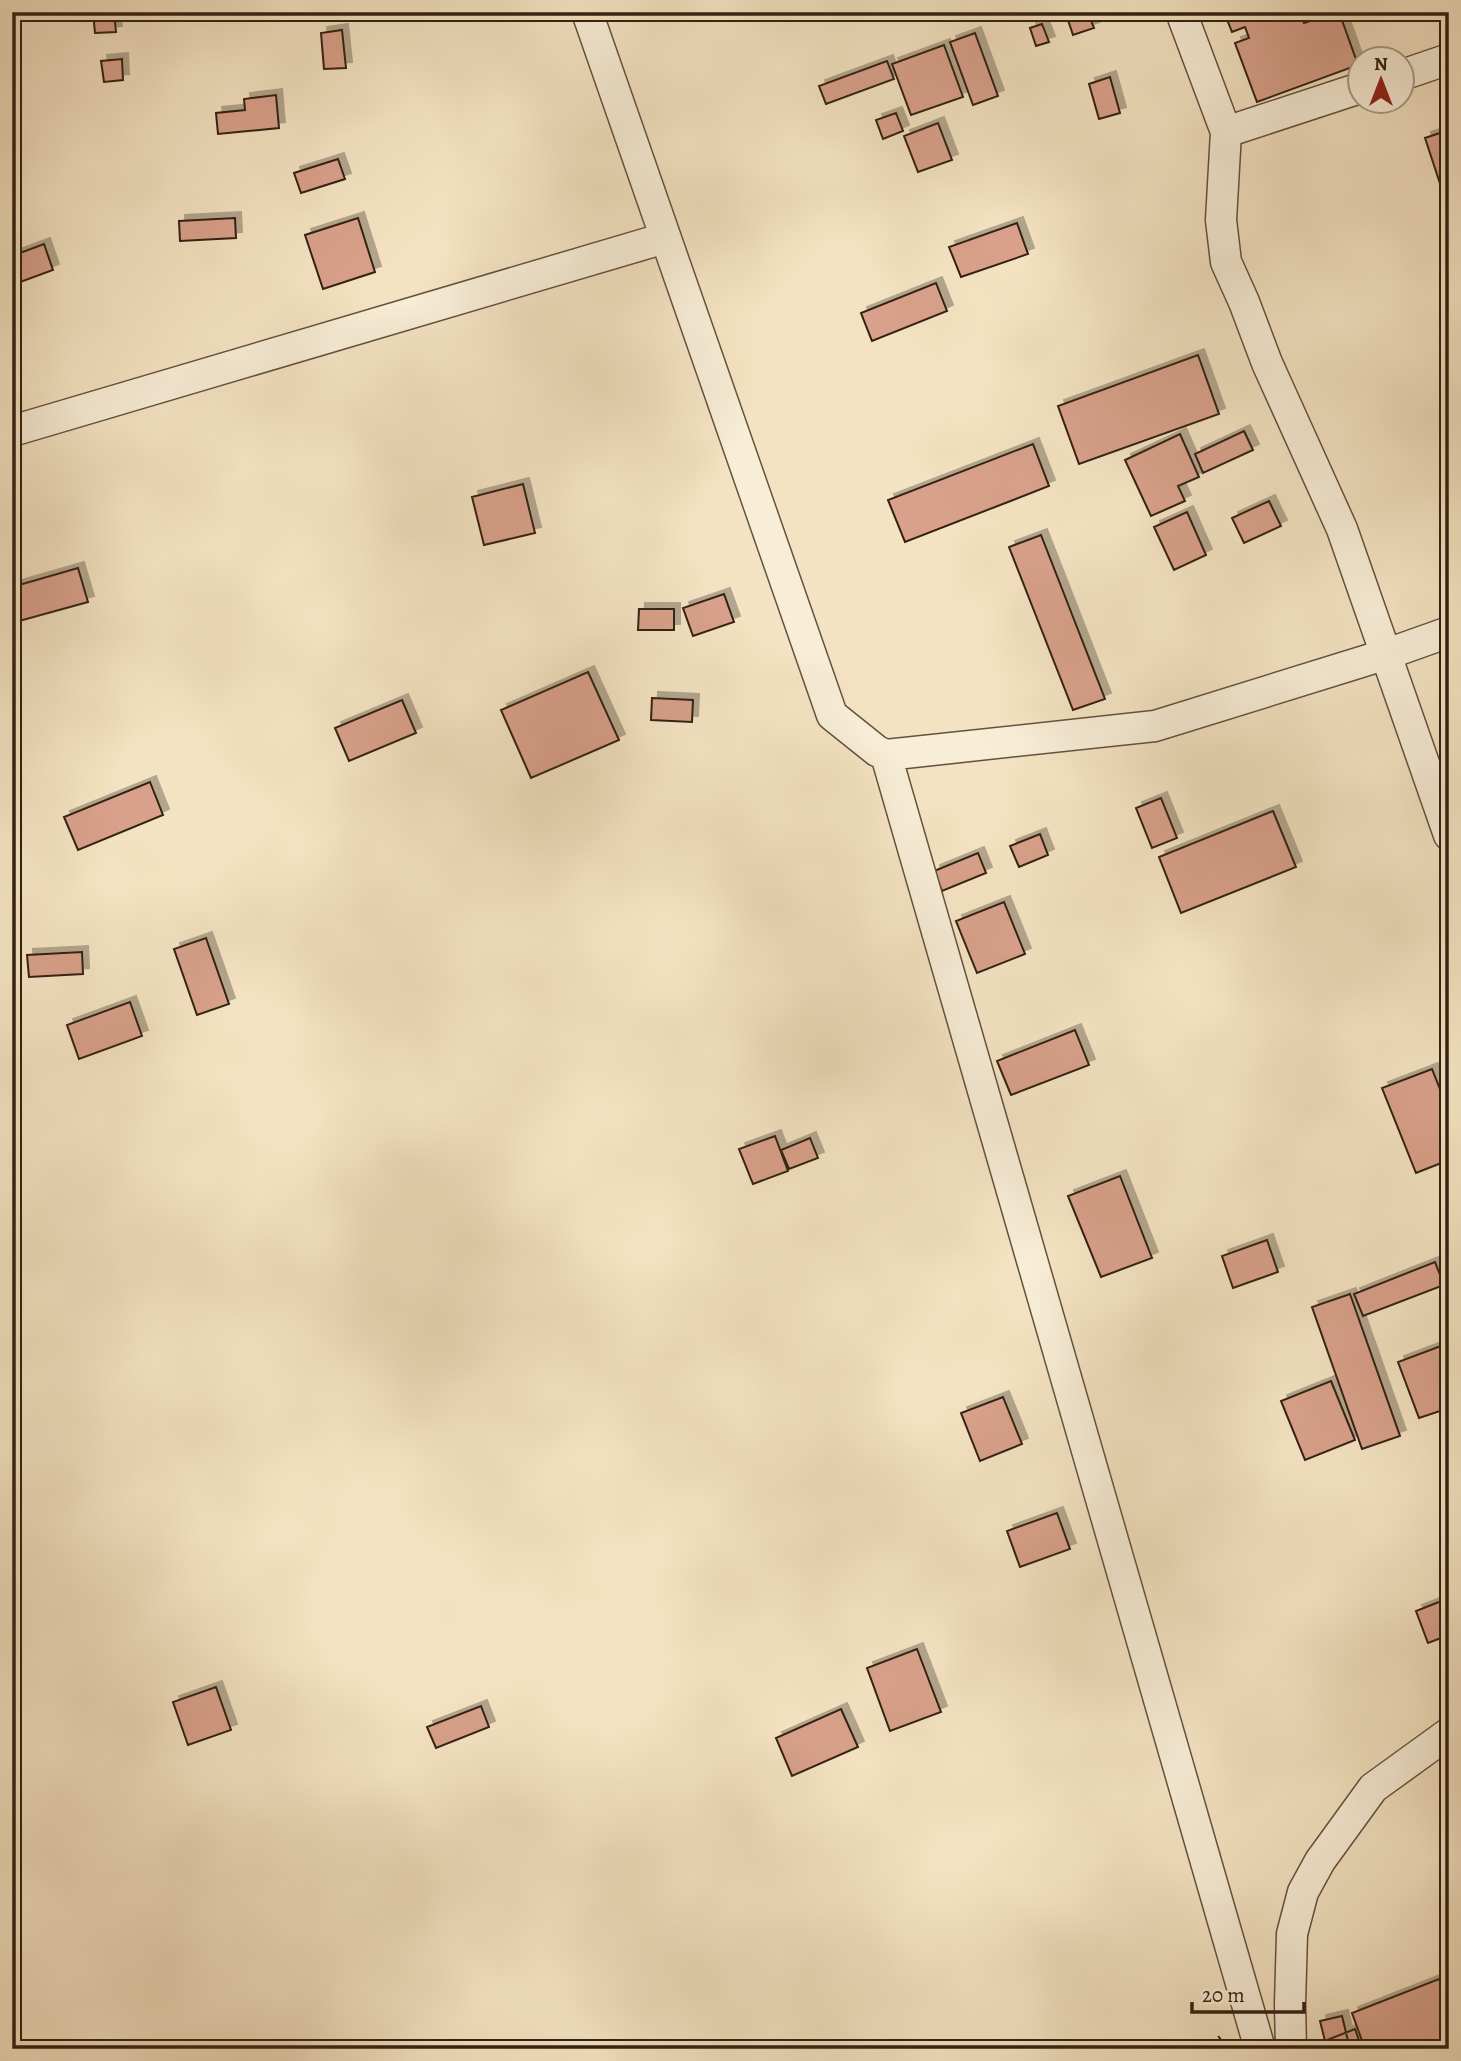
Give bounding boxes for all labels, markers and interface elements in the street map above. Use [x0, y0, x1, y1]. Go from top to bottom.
north arrow [1346, 46, 1416, 116]
text: N [1374, 51, 1388, 77]
scale bar [1192, 1970, 1304, 2014]
text: 20 m [1202, 1981, 1245, 2009]

